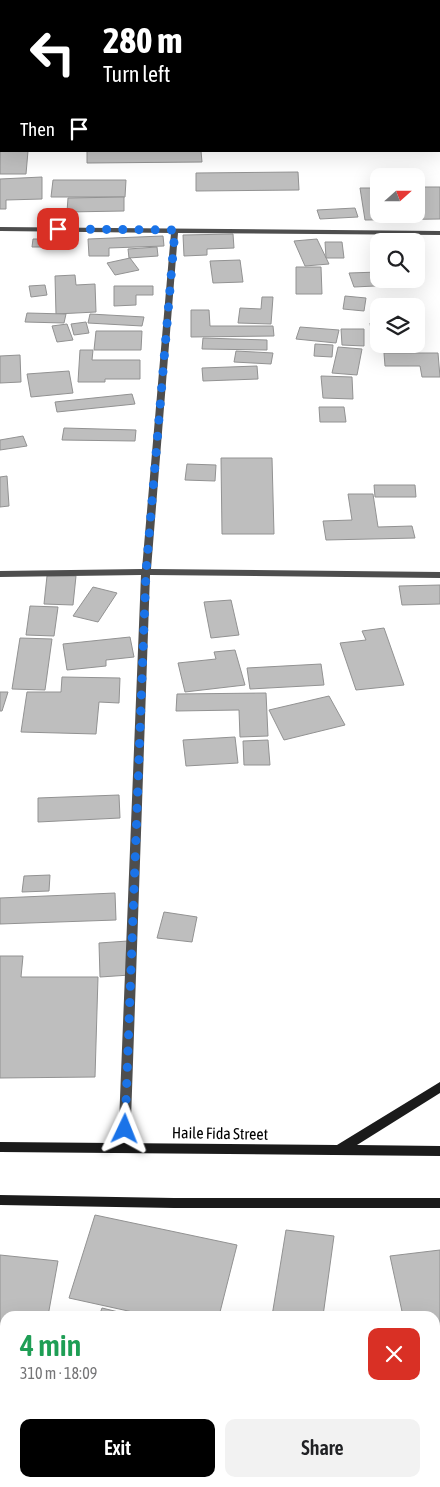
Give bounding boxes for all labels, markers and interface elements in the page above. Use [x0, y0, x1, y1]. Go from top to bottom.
icon: left [20, 20, 85, 85]
text: 280 m [103, 20, 182, 60]
text: Turn left [103, 61, 170, 87]
icon: arrive [65, 115, 93, 143]
text: Then [20, 118, 55, 140]
north arrow [370, 168, 425, 222]
map controls [370, 168, 425, 353]
pin [37, 208, 79, 250]
icon: arrive [44, 215, 72, 243]
button: search [370, 233, 425, 288]
button: layers [370, 298, 425, 353]
position arrow [98, 1102, 150, 1154]
street label: Haile Fida Street [172, 1123, 269, 1143]
text: 4 min [20, 1328, 81, 1362]
button: close [368, 1328, 420, 1380]
text: 310 m · 18:09 [20, 1364, 97, 1382]
button: Exit [20, 1419, 215, 1477]
button: Share [225, 1419, 420, 1477]

